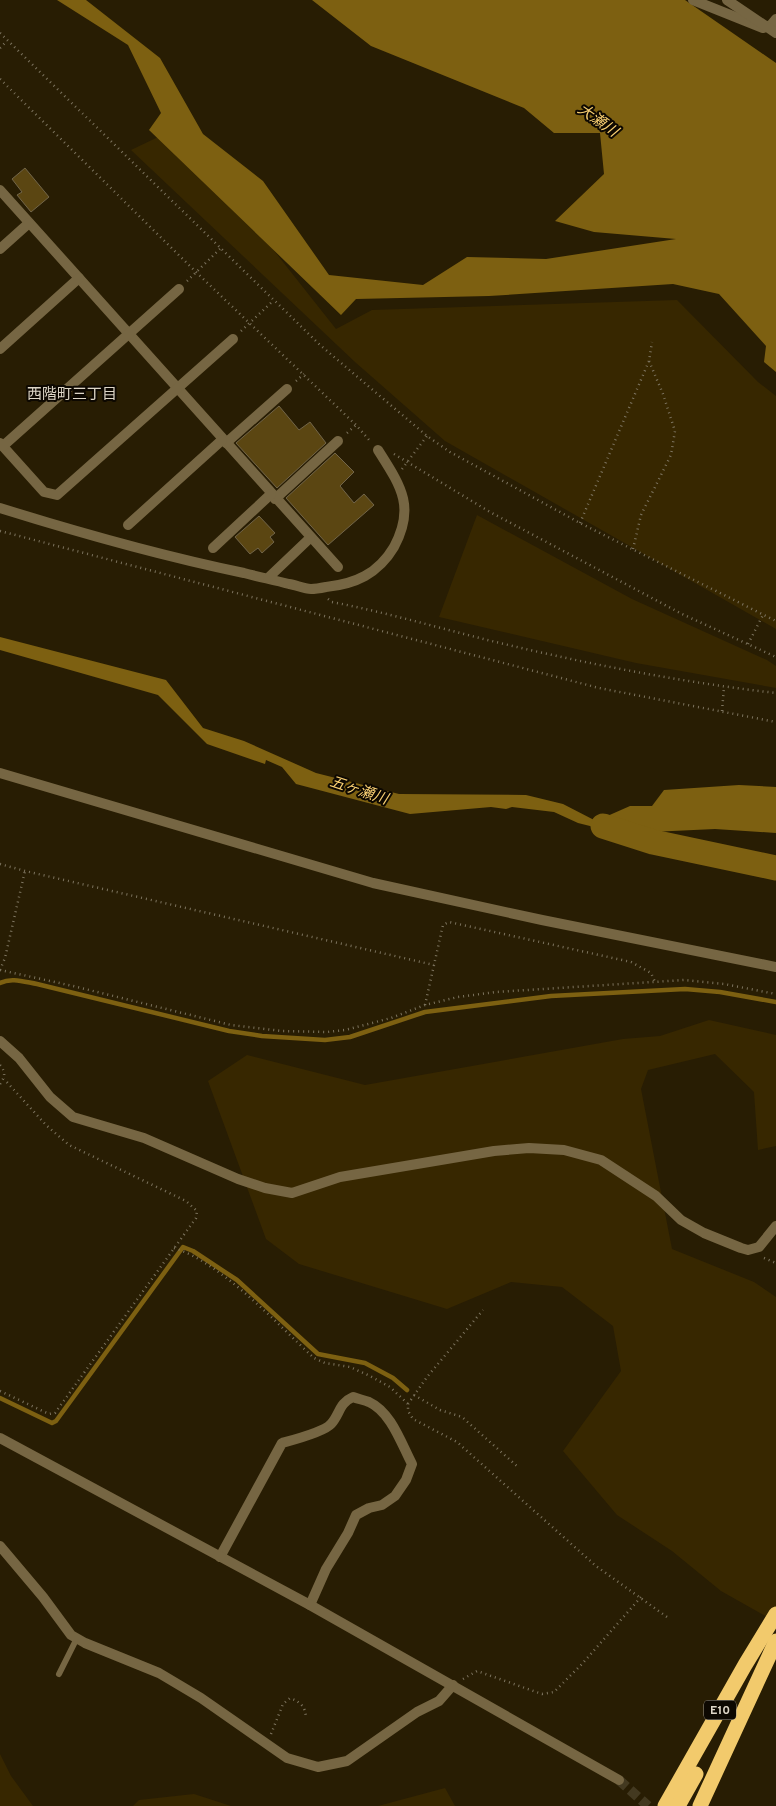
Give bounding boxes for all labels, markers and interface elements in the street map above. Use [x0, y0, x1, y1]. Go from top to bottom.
water label: 大瀬川 [573, 101, 623, 143]
district label: 西階町三丁目 [27, 386, 117, 405]
water label: 五ヶ瀬川 [327, 773, 392, 810]
road number: E10 [704, 1700, 736, 1720]

